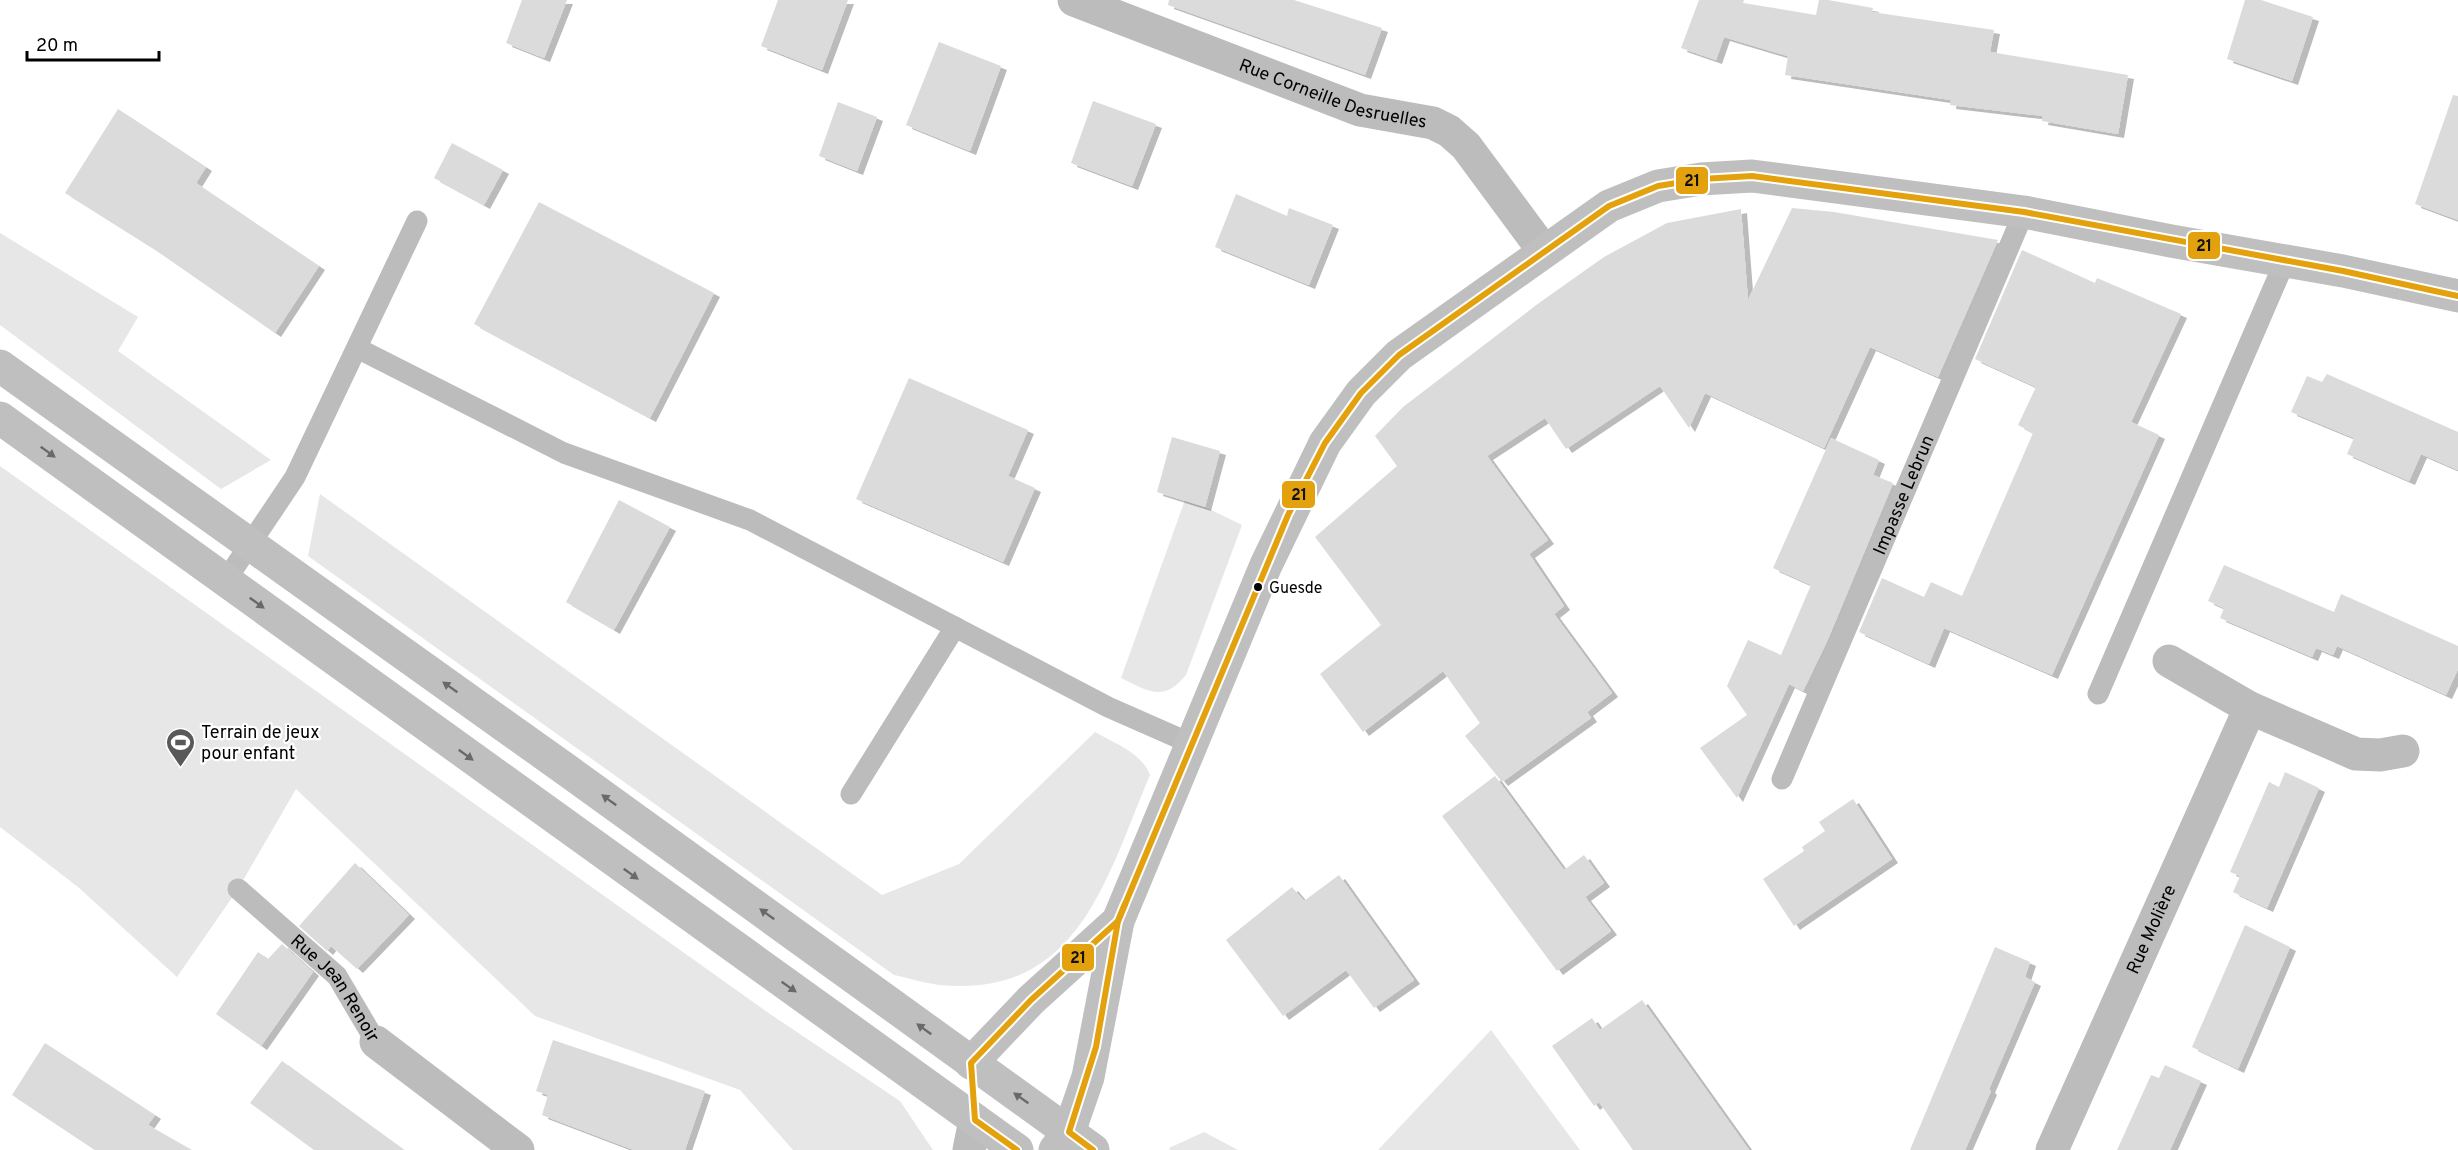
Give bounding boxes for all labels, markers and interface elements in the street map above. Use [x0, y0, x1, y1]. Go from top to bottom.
scale bar [27, 24, 159, 62]
text: 20 m [36, 35, 78, 58]
street label: Rue Corneille Desruelles [1235, 54, 1428, 135]
line badge: 21 [1675, 166, 1709, 195]
text: 21 [1684, 172, 1700, 192]
line badge: 21 [2187, 231, 2221, 260]
text: 21 [2196, 237, 2212, 257]
street label: Impasse Lebrun [1869, 432, 1940, 559]
one-way arrow [39, 446, 55, 458]
line badge: 21 [1281, 480, 1316, 509]
text: 21 [1291, 486, 1307, 506]
place label: Guesde [1269, 579, 1322, 599]
marker: Guesde [1252, 581, 1264, 593]
one-way arrow [248, 597, 264, 609]
one-way arrow [442, 681, 457, 693]
place label: Terrain de jeux pour enfant [201, 722, 320, 766]
sports icon: Terrain de jeux pour enfant [164, 726, 196, 768]
one-way arrow [457, 749, 473, 761]
one-way arrow [601, 794, 617, 806]
one-way arrow [622, 868, 638, 880]
street label: Rue Molière [2122, 881, 2182, 978]
one-way arrow [759, 908, 775, 920]
street label: Rue Jean Renoir [285, 930, 384, 1047]
line badge: 21 [1061, 943, 1095, 972]
text: 21 [1070, 949, 1086, 969]
one-way arrow [781, 981, 797, 993]
one-way arrow [917, 1023, 933, 1035]
one-way arrow [1013, 1093, 1029, 1104]

